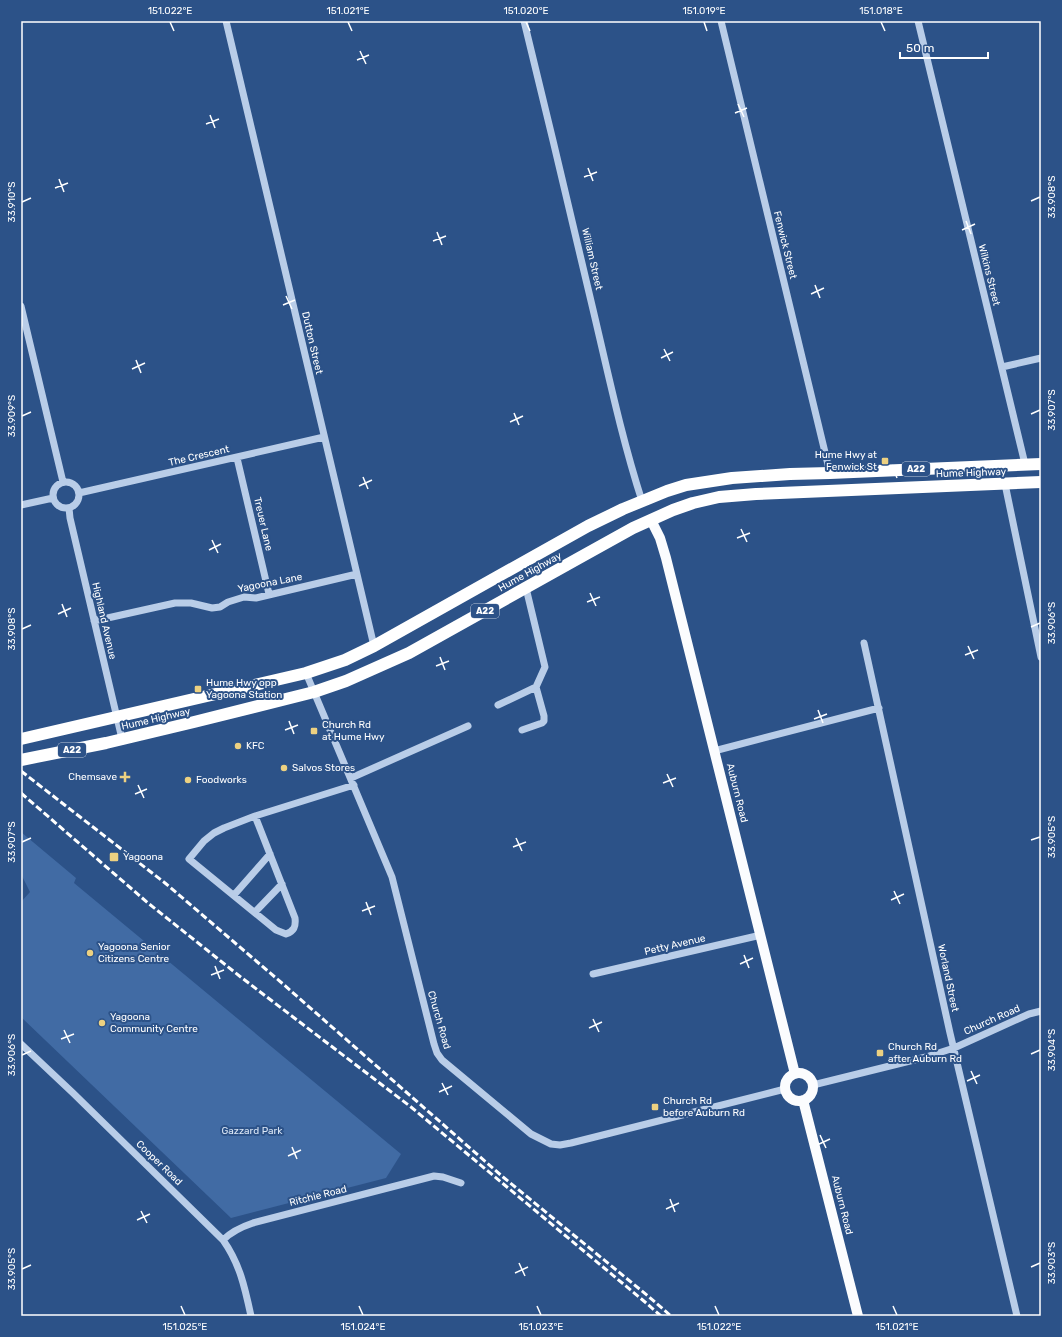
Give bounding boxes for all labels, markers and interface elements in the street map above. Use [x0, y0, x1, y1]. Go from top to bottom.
text: 151.022°E [148, 5, 192, 17]
text: 151.021°E [326, 5, 370, 17]
text: 151.020°E [503, 5, 549, 17]
text: 151.019°E [682, 5, 726, 17]
text: 151.018°E [859, 5, 903, 17]
scale bar [900, 34, 988, 60]
text: 50 m [906, 41, 934, 55]
text: 33.908°S [1046, 176, 1058, 218]
text: 33.910°S [6, 182, 18, 222]
street label: Fenwick Street [771, 210, 799, 280]
street label: William Street [579, 227, 605, 291]
street label: Wilkins Street [976, 243, 1002, 307]
street label: Dutton Street [299, 311, 325, 376]
text: 33.907°S [1046, 389, 1058, 431]
text: 33.909°S [6, 395, 18, 437]
street label: The Crescent [168, 443, 231, 469]
place label: Hume Hwy at Fenwick St [815, 449, 877, 473]
marker: Hume Hwy at Fenwick St [880, 456, 890, 466]
road number: A22 [902, 462, 930, 476]
street label: Hume Highway [936, 466, 1007, 480]
street label: Treuer Lane [251, 496, 275, 552]
street label: Hume Highway [496, 549, 564, 594]
street label: Yagoona Lane [237, 571, 304, 595]
street label: Highland Avenue [89, 581, 119, 661]
text: 33.906°S [1046, 602, 1058, 644]
road number: A22 [471, 604, 499, 618]
text: 33.908°S [6, 608, 18, 650]
place label: Hume Hwy opp Yagoona Station [206, 677, 282, 701]
marker: Hume Hwy opp Yagoona Station [193, 684, 203, 694]
street label: Hume Highway [120, 705, 192, 733]
place label: Church Rd at Hume Hwy [322, 719, 385, 743]
marker: Church Rd at Hume Hwy [309, 726, 319, 736]
place label: KFC [246, 740, 265, 752]
marker: KFC [233, 741, 243, 751]
road number: A22 [58, 743, 86, 757]
place label: Salvos Stores [292, 762, 355, 774]
street label: Auburn Road [724, 762, 750, 824]
marker: Salvos Stores [279, 763, 289, 773]
place label: Chemsave [68, 771, 117, 783]
marker: Chemsave [120, 772, 130, 782]
place label: Foodworks [196, 774, 247, 786]
marker: Foodworks [183, 775, 193, 785]
text: 33.905°S [1046, 816, 1058, 858]
text: 33.907°S [6, 821, 18, 863]
marker: Yagoona [108, 851, 120, 863]
place label: Yagoona [123, 851, 163, 863]
street label: Petty Avenue [643, 932, 707, 958]
place label: Yagoona Senior Citizens Centre [98, 941, 171, 965]
street label: Worland Street [935, 943, 961, 1013]
marker: Yagoona Senior Citizens Centre [85, 948, 95, 958]
street label: Church Road [425, 989, 453, 1051]
street label: Church Road [962, 1002, 1022, 1038]
place label: Yagoona Community Centre [110, 1011, 198, 1035]
marker: Yagoona Community Centre [97, 1018, 107, 1028]
text: 33.904°S [1046, 1029, 1058, 1071]
text: 33.906°S [6, 1034, 18, 1076]
place label: Church Rd after Auburn Rd [888, 1041, 962, 1065]
marker: Church Rd after Auburn Rd [875, 1048, 885, 1058]
place label: Church Rd before Auburn Rd [663, 1095, 745, 1119]
marker: Church Rd before Auburn Rd [650, 1102, 660, 1112]
park label: Gazzard Park [222, 1125, 283, 1137]
street label: Cooper Road [133, 1138, 185, 1188]
street label: Auburn Road [829, 1174, 855, 1236]
street label: Ritchie Road [288, 1183, 348, 1209]
text: 33.903°S [1046, 1242, 1058, 1284]
text: 33.905°S [6, 1248, 18, 1290]
text: 151.025°E [163, 1321, 207, 1333]
text: 151.024°E [341, 1321, 385, 1333]
text: 151.023°E [519, 1321, 563, 1333]
text: 151.022°E [697, 1321, 741, 1333]
text: 151.021°E [875, 1321, 919, 1333]

